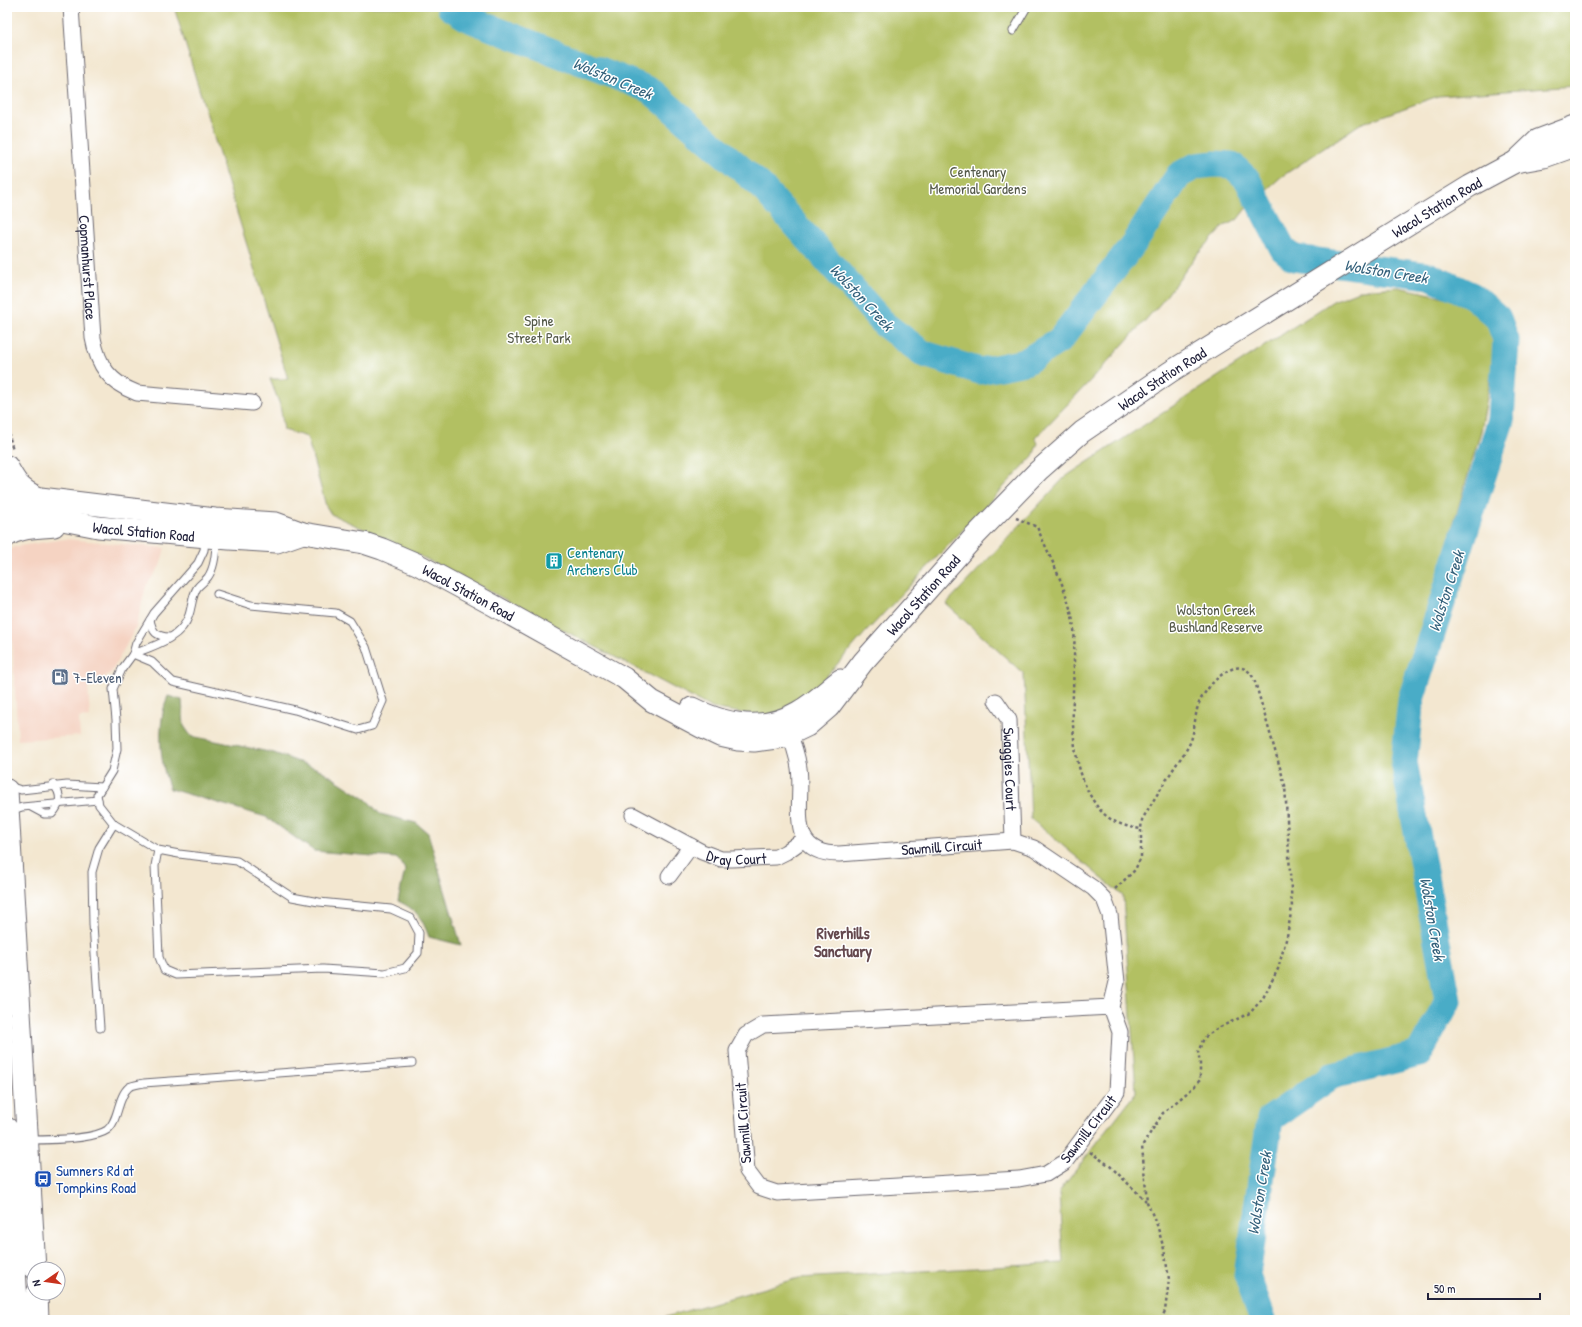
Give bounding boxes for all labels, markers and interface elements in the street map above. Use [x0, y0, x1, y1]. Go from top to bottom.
water label: Wolston Creek [570, 51, 657, 105]
park label: Centenary Memorial Gardens [930, 161, 1027, 199]
street label: Wacol Station Road [1388, 171, 1485, 242]
street label: Copmanhurst Place [74, 214, 102, 321]
water label: Wolston Creek [1343, 254, 1430, 289]
water label: Wolston Creek [825, 259, 900, 336]
park label: Spine Street Park [507, 310, 571, 348]
street label: Wacol Station Road [1113, 342, 1210, 415]
street label: Wacol Station Road [91, 516, 195, 546]
place label: Centenary Archers Club [567, 542, 638, 580]
water label: Wolston Creek [1423, 546, 1470, 634]
street label: Wacol Station Road [881, 550, 965, 640]
building icon: Centenary Archers Club [544, 551, 564, 571]
street label: Wacol Station Road [419, 558, 519, 626]
park label: Wolston Creek Bushland Reserve [1169, 599, 1263, 637]
fuel station icon: 7-Eleven [50, 667, 70, 687]
place label: 7-Eleven [73, 667, 122, 688]
street label: Swaggies Court [999, 727, 1023, 812]
street label: Sawmill Circuit [900, 833, 984, 860]
street label: Dray Court [704, 844, 768, 870]
water label: Wolston Creek [1415, 876, 1451, 964]
district label: Riverhills Sanctuary [814, 922, 872, 963]
street label: Sawmill Circuit [730, 1081, 756, 1164]
street label: Sawmill Circuit [1055, 1090, 1122, 1167]
water label: Wolston Creek [1242, 1149, 1277, 1236]
place label: Sumners Rd at Tompkins Road [56, 1160, 136, 1198]
bus stop icon: Sumners Rd at Tompkins Road [33, 1169, 53, 1189]
north arrow [26, 1261, 66, 1301]
scale bar [1428, 1275, 1540, 1301]
text: N [29, 1279, 44, 1288]
text: 50 m [1434, 1280, 1455, 1297]

